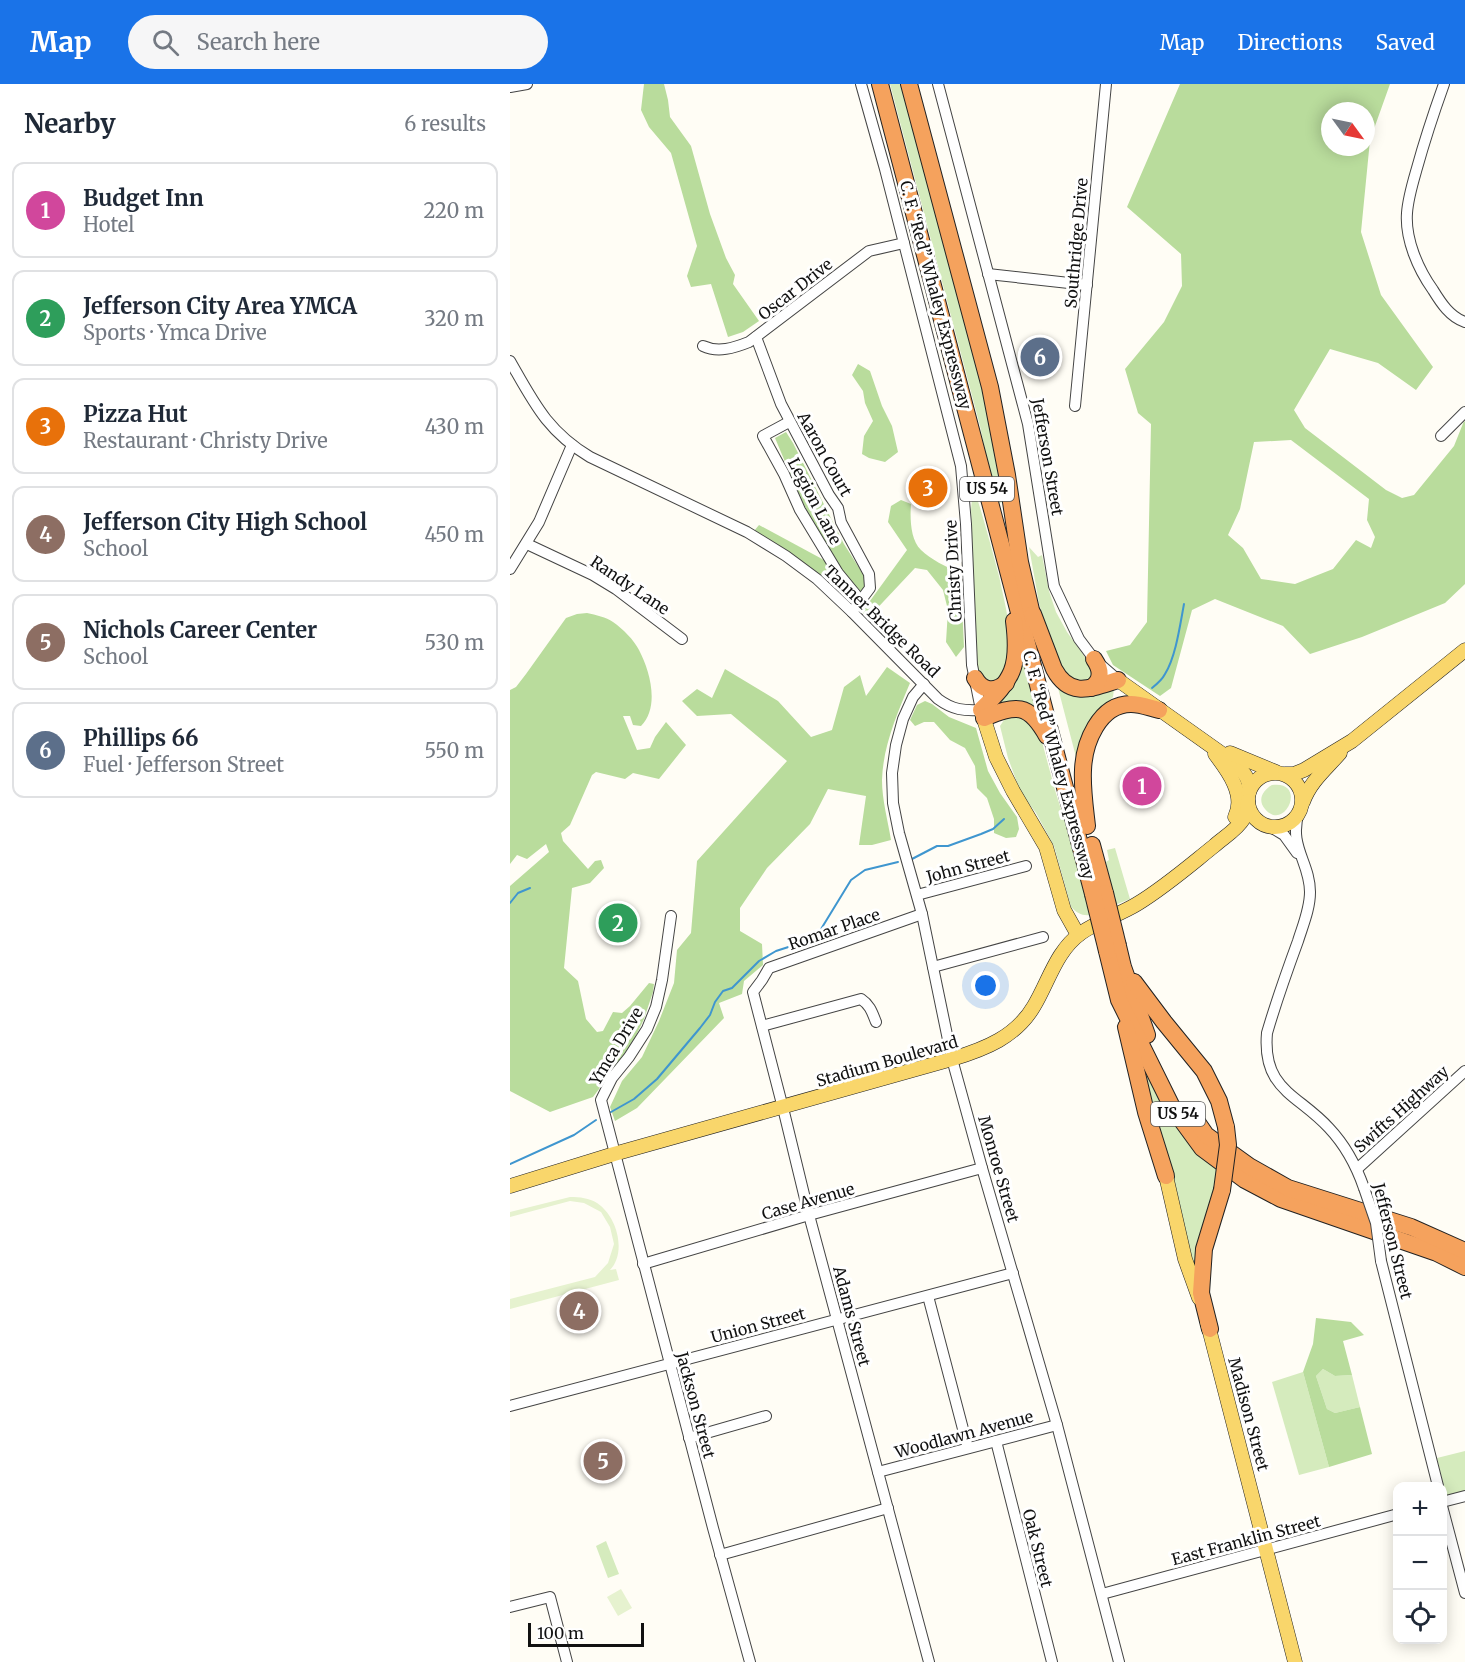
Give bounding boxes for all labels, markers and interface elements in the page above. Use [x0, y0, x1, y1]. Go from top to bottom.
search box [128, 15, 548, 69]
text: Map [30, 24, 92, 60]
icon: search [149, 26, 182, 59]
text: Search here [197, 28, 320, 56]
text: Map [1160, 29, 1204, 56]
text: Directions [1237, 29, 1342, 56]
text: Saved [1375, 29, 1435, 56]
north arrow [1321, 102, 1375, 156]
text: Nearby [24, 107, 116, 140]
text: 6 results [404, 111, 486, 136]
street label: Southridge Drive [1060, 177, 1092, 309]
street label: C. F. “Red” Whaley Expressway [896, 178, 976, 412]
text: Budget Inn [83, 184, 204, 212]
text: 1 [41, 198, 50, 223]
text: 220 m [424, 198, 484, 223]
text: Hotel [83, 212, 134, 237]
street label: Oscar Drive [754, 254, 836, 324]
text: Jefferson City Area YMCA [83, 292, 357, 320]
text: 2 [40, 306, 51, 331]
text: 320 m [424, 306, 484, 331]
text: Sports · Ymca Drive [83, 320, 267, 345]
pin: 6 [1020, 334, 1060, 380]
street label: Jefferson Street [1028, 396, 1068, 518]
text: Pizza Hut [83, 400, 188, 428]
street label: Aaron Court [793, 407, 857, 500]
text: 3 [40, 414, 51, 439]
text: 430 m [425, 414, 484, 439]
text: Restaurant · Christy Drive [83, 428, 328, 453]
street label: Legion Lane [784, 454, 846, 548]
pin: 3 [908, 466, 948, 510]
road number: US 54 [960, 477, 1014, 501]
text: Jefferson City High School [83, 508, 367, 536]
street label: Christy Drive [940, 519, 966, 623]
text: 4 [39, 522, 52, 547]
text: 450 m [425, 522, 484, 547]
text: School [83, 536, 148, 561]
street label: Randy Lane [587, 551, 673, 619]
street label: Tanner Bridge Road [820, 561, 944, 682]
text: Nichols Career Center [83, 616, 317, 644]
text: 5 [40, 630, 51, 655]
text: 530 m [425, 630, 484, 655]
text: School [83, 644, 148, 669]
street label: C. F. “Red” Whaley Expressway [1019, 648, 1099, 882]
text: Phillips 66 [83, 724, 198, 752]
text: 6 [39, 738, 52, 763]
text: 550 m [425, 738, 484, 763]
text: Fuel · Jefferson Street [83, 752, 284, 777]
pin: 1 [1122, 764, 1162, 808]
street label: John Street [923, 845, 1013, 887]
pin: 2 [598, 900, 638, 946]
street label: Romar Place [785, 904, 883, 954]
your location [971, 971, 1000, 1000]
street label: Ymca Drive [584, 1003, 647, 1089]
street label: Stadium Boulevard [814, 1031, 961, 1091]
street label: Swifts Highway [1349, 1061, 1453, 1157]
road number: US 54 [1151, 1102, 1205, 1126]
street label: Monroe Street [974, 1113, 1024, 1225]
street label: Case Avenue [759, 1178, 857, 1224]
street label: Jefferson Street [1369, 1180, 1417, 1302]
street label: Adams Street [829, 1263, 875, 1369]
pin: 4 [560, 1288, 598, 1334]
street label: Union Street [709, 1303, 808, 1347]
street label: Jackson Street [672, 1349, 720, 1461]
street label: Madison Street [1224, 1355, 1274, 1474]
street label: Woodlawn Avenue [892, 1406, 1035, 1462]
pin: 5 [584, 1438, 622, 1484]
map controls [1393, 1482, 1447, 1644]
button: + [1393, 1482, 1447, 1536]
street label: Oak Street [1019, 1507, 1058, 1590]
street label: East Franklin Street [1169, 1510, 1323, 1569]
button: − [1393, 1536, 1447, 1590]
button: locate [1393, 1590, 1447, 1644]
scale bar [528, 1620, 644, 1648]
text: 100 m [537, 1623, 584, 1643]

